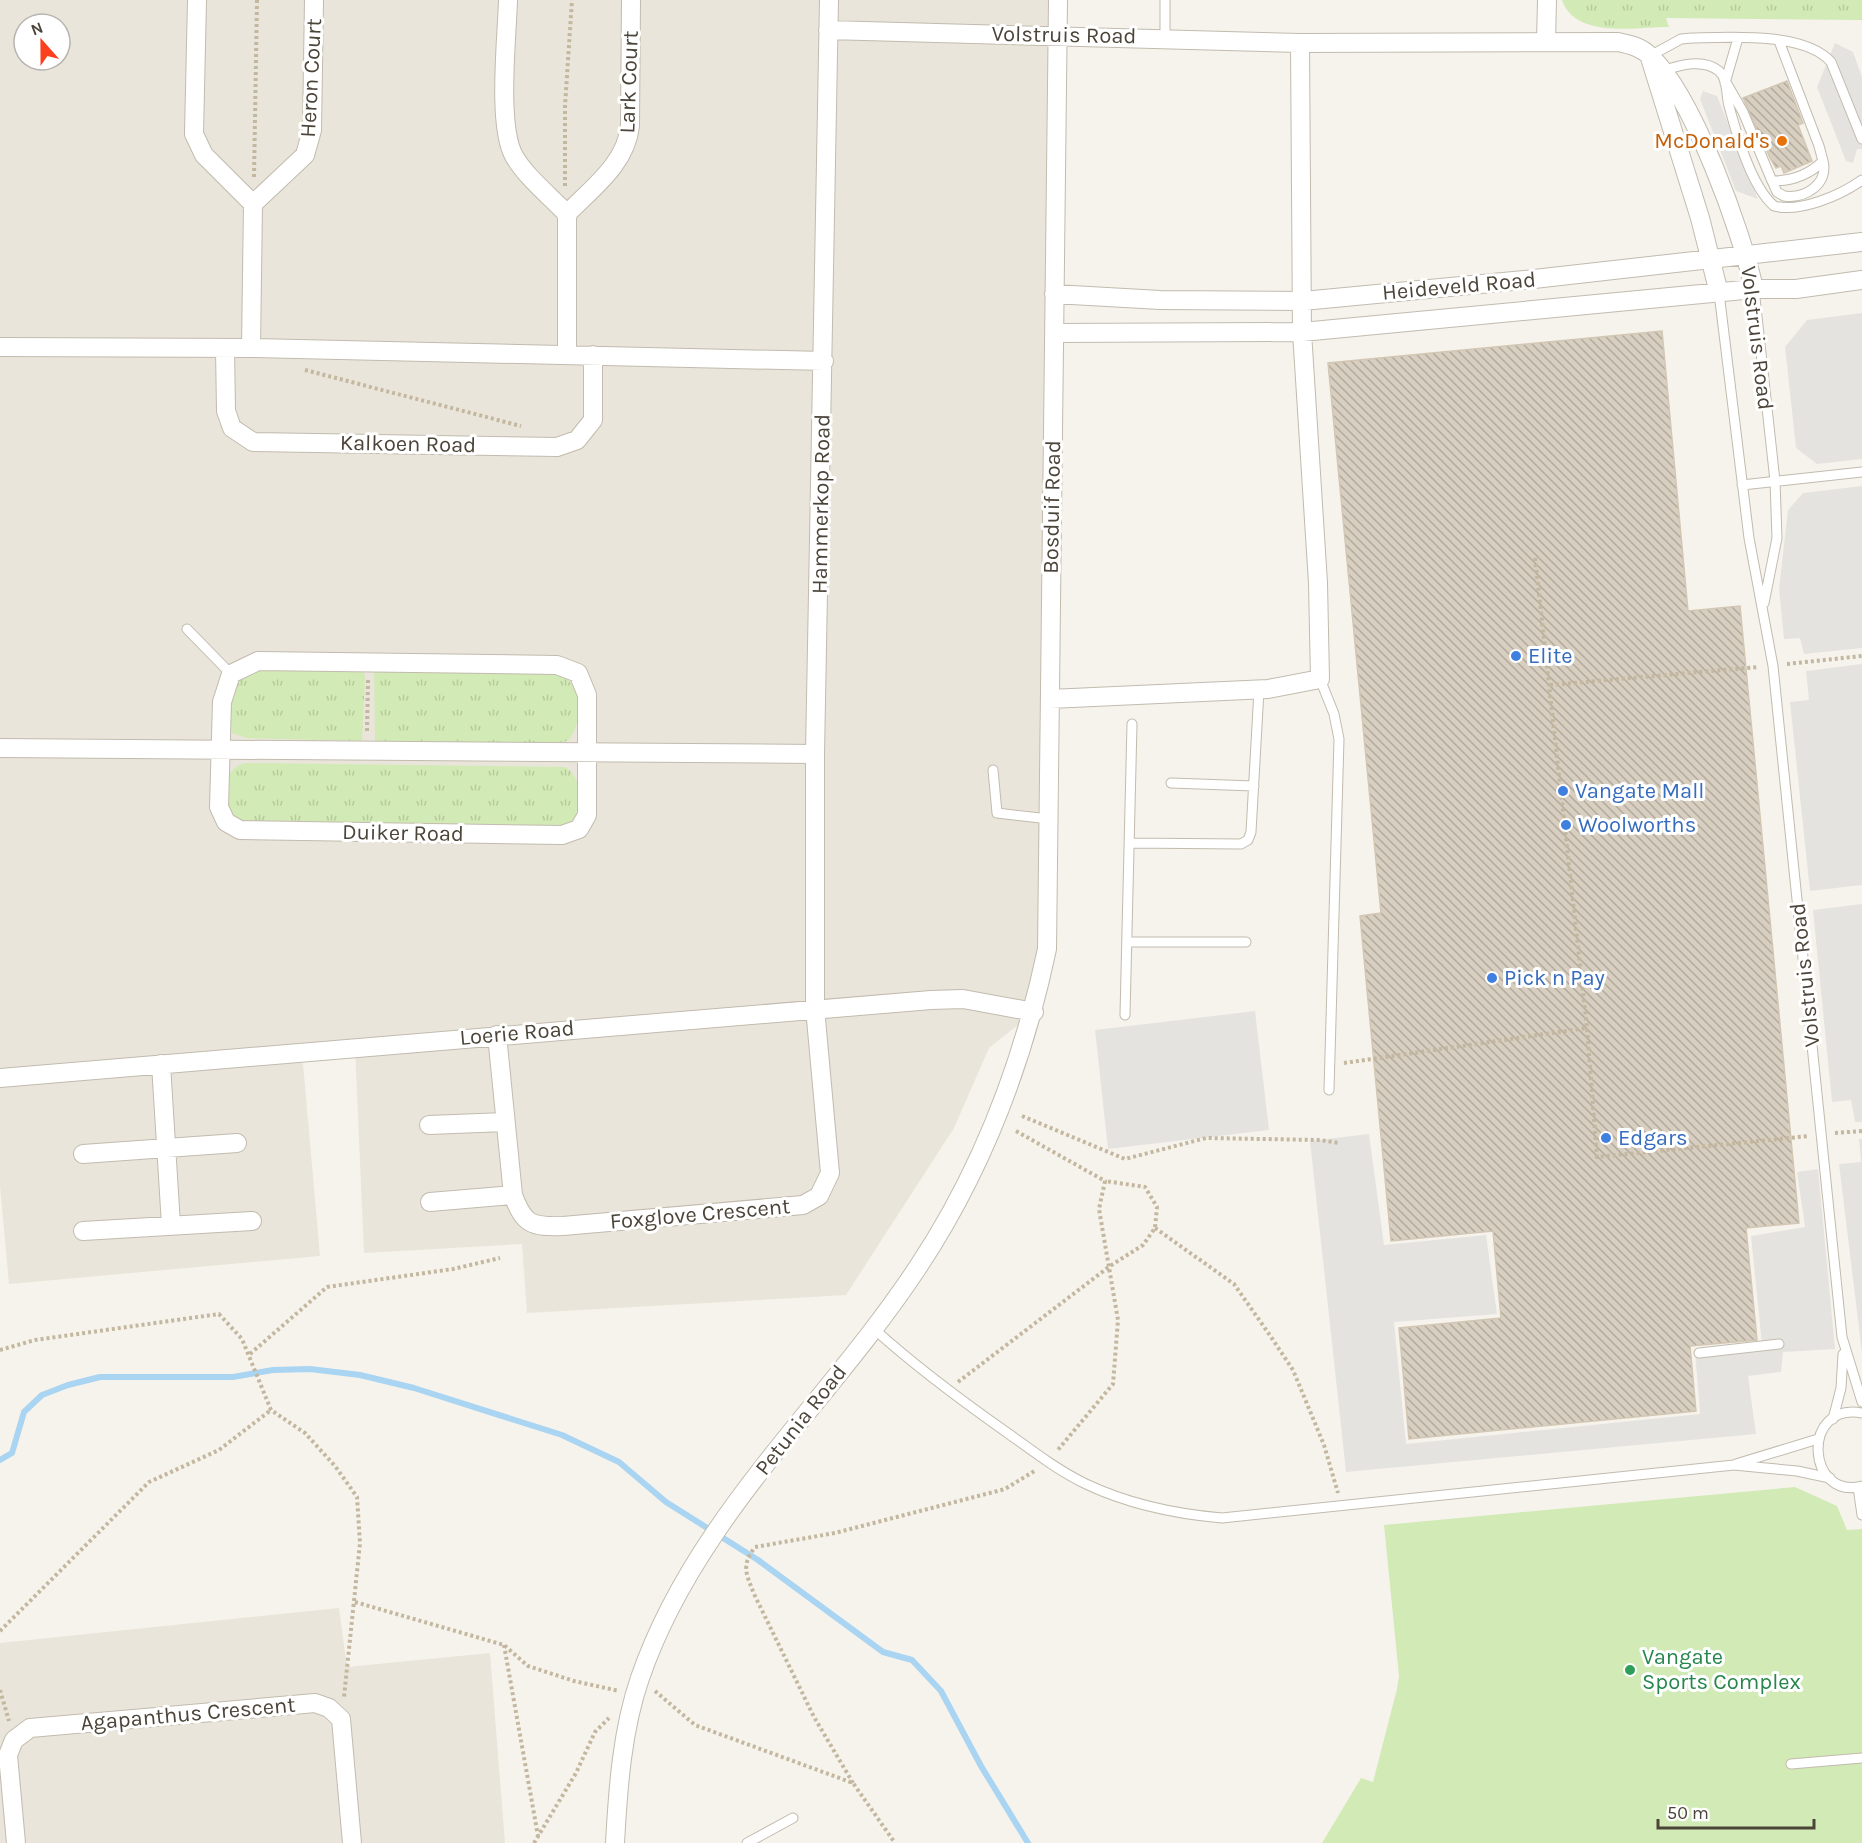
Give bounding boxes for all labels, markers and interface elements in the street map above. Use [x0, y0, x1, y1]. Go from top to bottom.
north arrow [12, 12, 72, 72]
text: N [28, 18, 46, 39]
street label: Heron Court [295, 18, 327, 138]
street label: Volstruis Road [991, 21, 1137, 49]
street label: Lark Court [614, 30, 644, 134]
place label: McDonald's [1654, 128, 1770, 154]
marker: McDonald's [1775, 134, 1789, 148]
street label: Volstruis Road [1735, 264, 1779, 412]
street label: Heideveld Road [1381, 266, 1537, 306]
street label: Hammerkop Road [806, 414, 836, 594]
street label: Kalkoen Road [340, 430, 476, 458]
street label: Bosduif Road [1038, 440, 1066, 574]
place label: Elite [1528, 643, 1573, 669]
marker: Elite [1509, 649, 1523, 663]
place label: Vangate Mall [1575, 778, 1704, 804]
marker: Vangate Mall [1556, 784, 1570, 798]
place label: Woolworths [1578, 812, 1696, 838]
marker: Woolworths [1559, 818, 1573, 832]
street label: Duiker Road [342, 819, 464, 847]
street label: Volstruis Road [1784, 902, 1826, 1048]
place label: Pick n Pay [1504, 965, 1605, 991]
marker: Pick n Pay [1485, 971, 1499, 985]
street label: Loerie Road [458, 1015, 576, 1051]
place label: Edgars [1618, 1125, 1687, 1151]
marker: Edgars [1599, 1131, 1613, 1145]
street label: Foxglove Crescent [609, 1193, 791, 1235]
street label: Petunia Road [750, 1360, 852, 1480]
place label: Vangate Sports Complex [1642, 1644, 1801, 1695]
marker: Vangate Sports Complex [1623, 1663, 1637, 1677]
street label: Agapanthus Crescent [79, 1692, 297, 1736]
scale bar [1658, 1792, 1814, 1830]
text: 50 m [1667, 1802, 1709, 1824]

